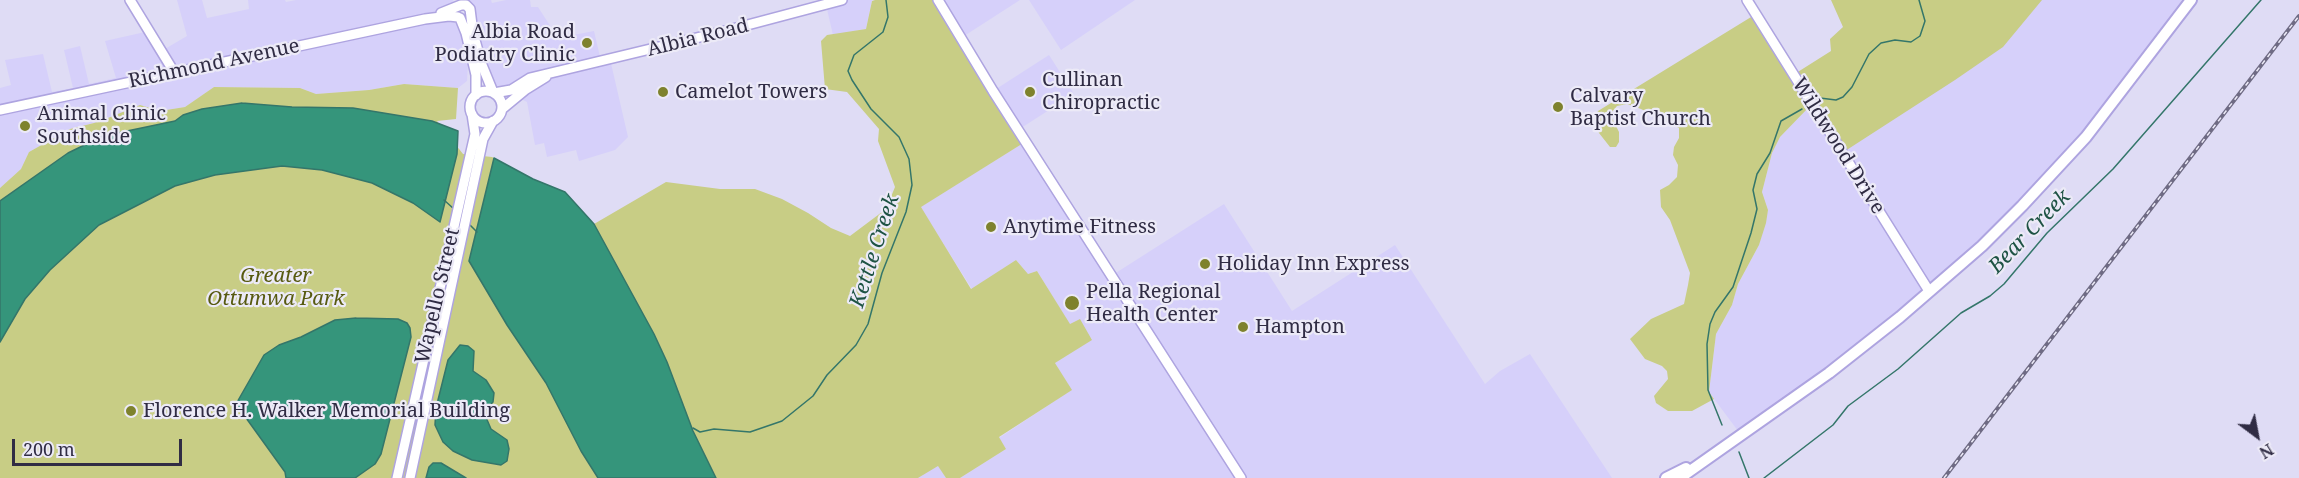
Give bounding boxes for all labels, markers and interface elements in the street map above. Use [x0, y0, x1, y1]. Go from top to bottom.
street label: Albia Road [645, 14, 751, 62]
place label: Albia Road Podiatry Clinic [434, 20, 575, 67]
street label: Richmond Avenue [126, 34, 302, 94]
marker: Albia Road Podiatry Clinic [580, 36, 594, 50]
place label: Cullinan Chiropractic [1042, 68, 1160, 115]
street label: Wildwood Drive [1786, 73, 1890, 219]
place label: Camelot Towers [675, 80, 827, 104]
place label: Calvary Baptist Church [1570, 84, 1711, 131]
marker: Camelot Towers [656, 85, 670, 99]
marker: Cullinan Chiropractic [1023, 85, 1037, 99]
marker: Calvary Baptist Church [1551, 100, 1565, 114]
place label: Animal Clinic Southside [37, 102, 166, 149]
marker: Animal Clinic Southside [18, 119, 32, 133]
water label: Bear Creek [1984, 185, 2076, 279]
water label: Kettle Creek [845, 191, 905, 311]
place label: Anytime Fitness [1003, 215, 1156, 239]
marker: Anytime Fitness [984, 220, 998, 234]
street label: Wapello Street [411, 226, 465, 366]
place label: Holiday Inn Express [1217, 252, 1409, 276]
marker: Holiday Inn Express [1198, 257, 1212, 271]
park label: Greater Ottumwa Park [207, 264, 345, 311]
place label: Pella Regional Health Center [1086, 280, 1221, 327]
marker: Pella Regional Health Center [1063, 294, 1081, 312]
place label: Hampton [1255, 315, 1345, 339]
marker: Hampton [1236, 320, 1250, 334]
place label: Florence H. Walker Memorial Building [143, 399, 510, 423]
marker: Florence H. Walker Memorial Building [124, 404, 138, 418]
north arrow [2227, 406, 2287, 466]
scale bar [15, 427, 184, 465]
text: 200 m [23, 437, 75, 461]
text: N [2255, 439, 2278, 464]

